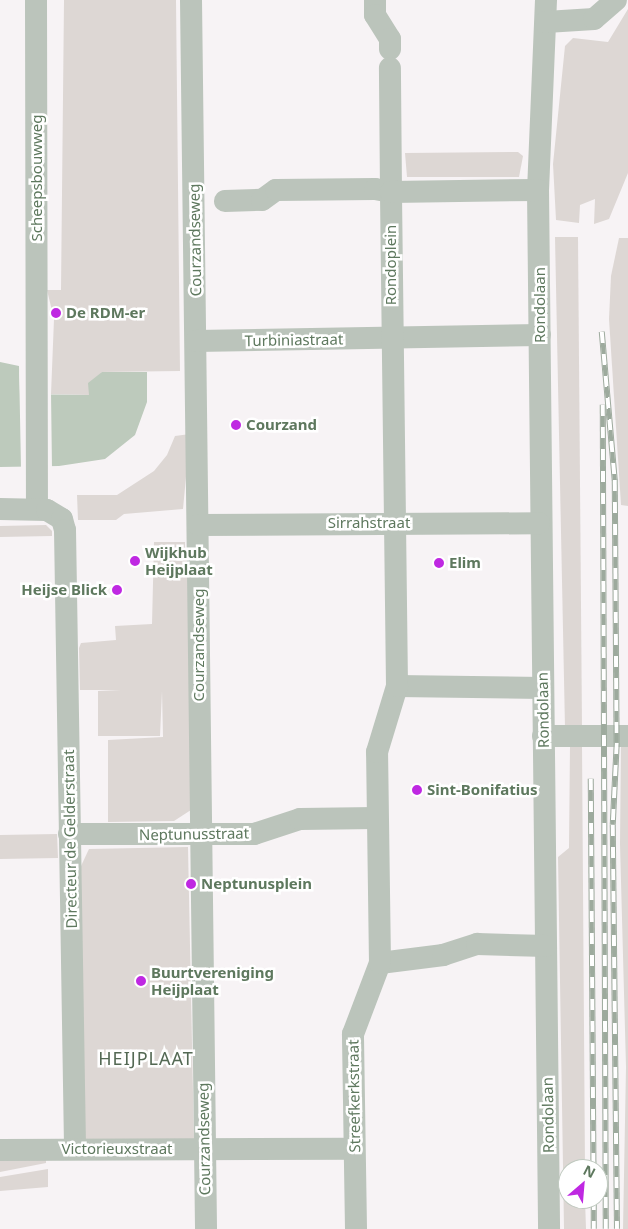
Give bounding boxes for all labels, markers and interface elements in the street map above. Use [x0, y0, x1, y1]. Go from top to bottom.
street label: Scheepsbouwweg [28, 115, 46, 241]
street label: Courzandseweg [185, 183, 205, 297]
street label: Rondoplein [382, 225, 400, 305]
street label: Rondolaan [531, 267, 549, 343]
place label: De RDM-er [66, 304, 145, 322]
marker: De RDM-er [50, 307, 62, 319]
street label: Turbiniastraat [245, 330, 343, 350]
place label: Courzand [246, 416, 317, 434]
marker: Courzand [230, 419, 242, 431]
street label: Sirrahstraat [328, 514, 410, 532]
place label: Wijkhub Heijplaat [145, 543, 213, 578]
place label: Elim [449, 554, 481, 572]
marker: Wijkhub Heijplaat [129, 555, 141, 567]
marker: Elim [433, 557, 445, 569]
place label: Heijse Blick [21, 581, 107, 599]
marker: Heijse Blick [111, 584, 123, 596]
street label: Courzandseweg [190, 589, 208, 701]
street label: Rondolaan [533, 672, 553, 748]
street label: Directeur de Gelderstraat [59, 749, 81, 929]
place label: Sint-Bonifatius [427, 781, 537, 799]
marker: Sint-Bonifatius [411, 784, 423, 796]
street label: Neptunusstraat [139, 824, 249, 844]
place label: Neptunusplein [201, 875, 312, 893]
marker: Neptunusplein [185, 878, 197, 890]
place label: Buurtvereniging Heijplaat [151, 963, 274, 998]
marker: Buurtvereniging Heijplaat [135, 975, 147, 987]
street label: Streefkerkstraat [344, 1039, 364, 1153]
district label: HEIJPLAAT [97, 1047, 195, 1069]
street label: Rondolaan [538, 1077, 558, 1153]
street label: Courzandseweg [194, 1082, 214, 1196]
street label: Victorieuxstraat [61, 1140, 173, 1158]
north arrow [558, 1159, 608, 1209]
text: N [580, 1160, 599, 1182]

